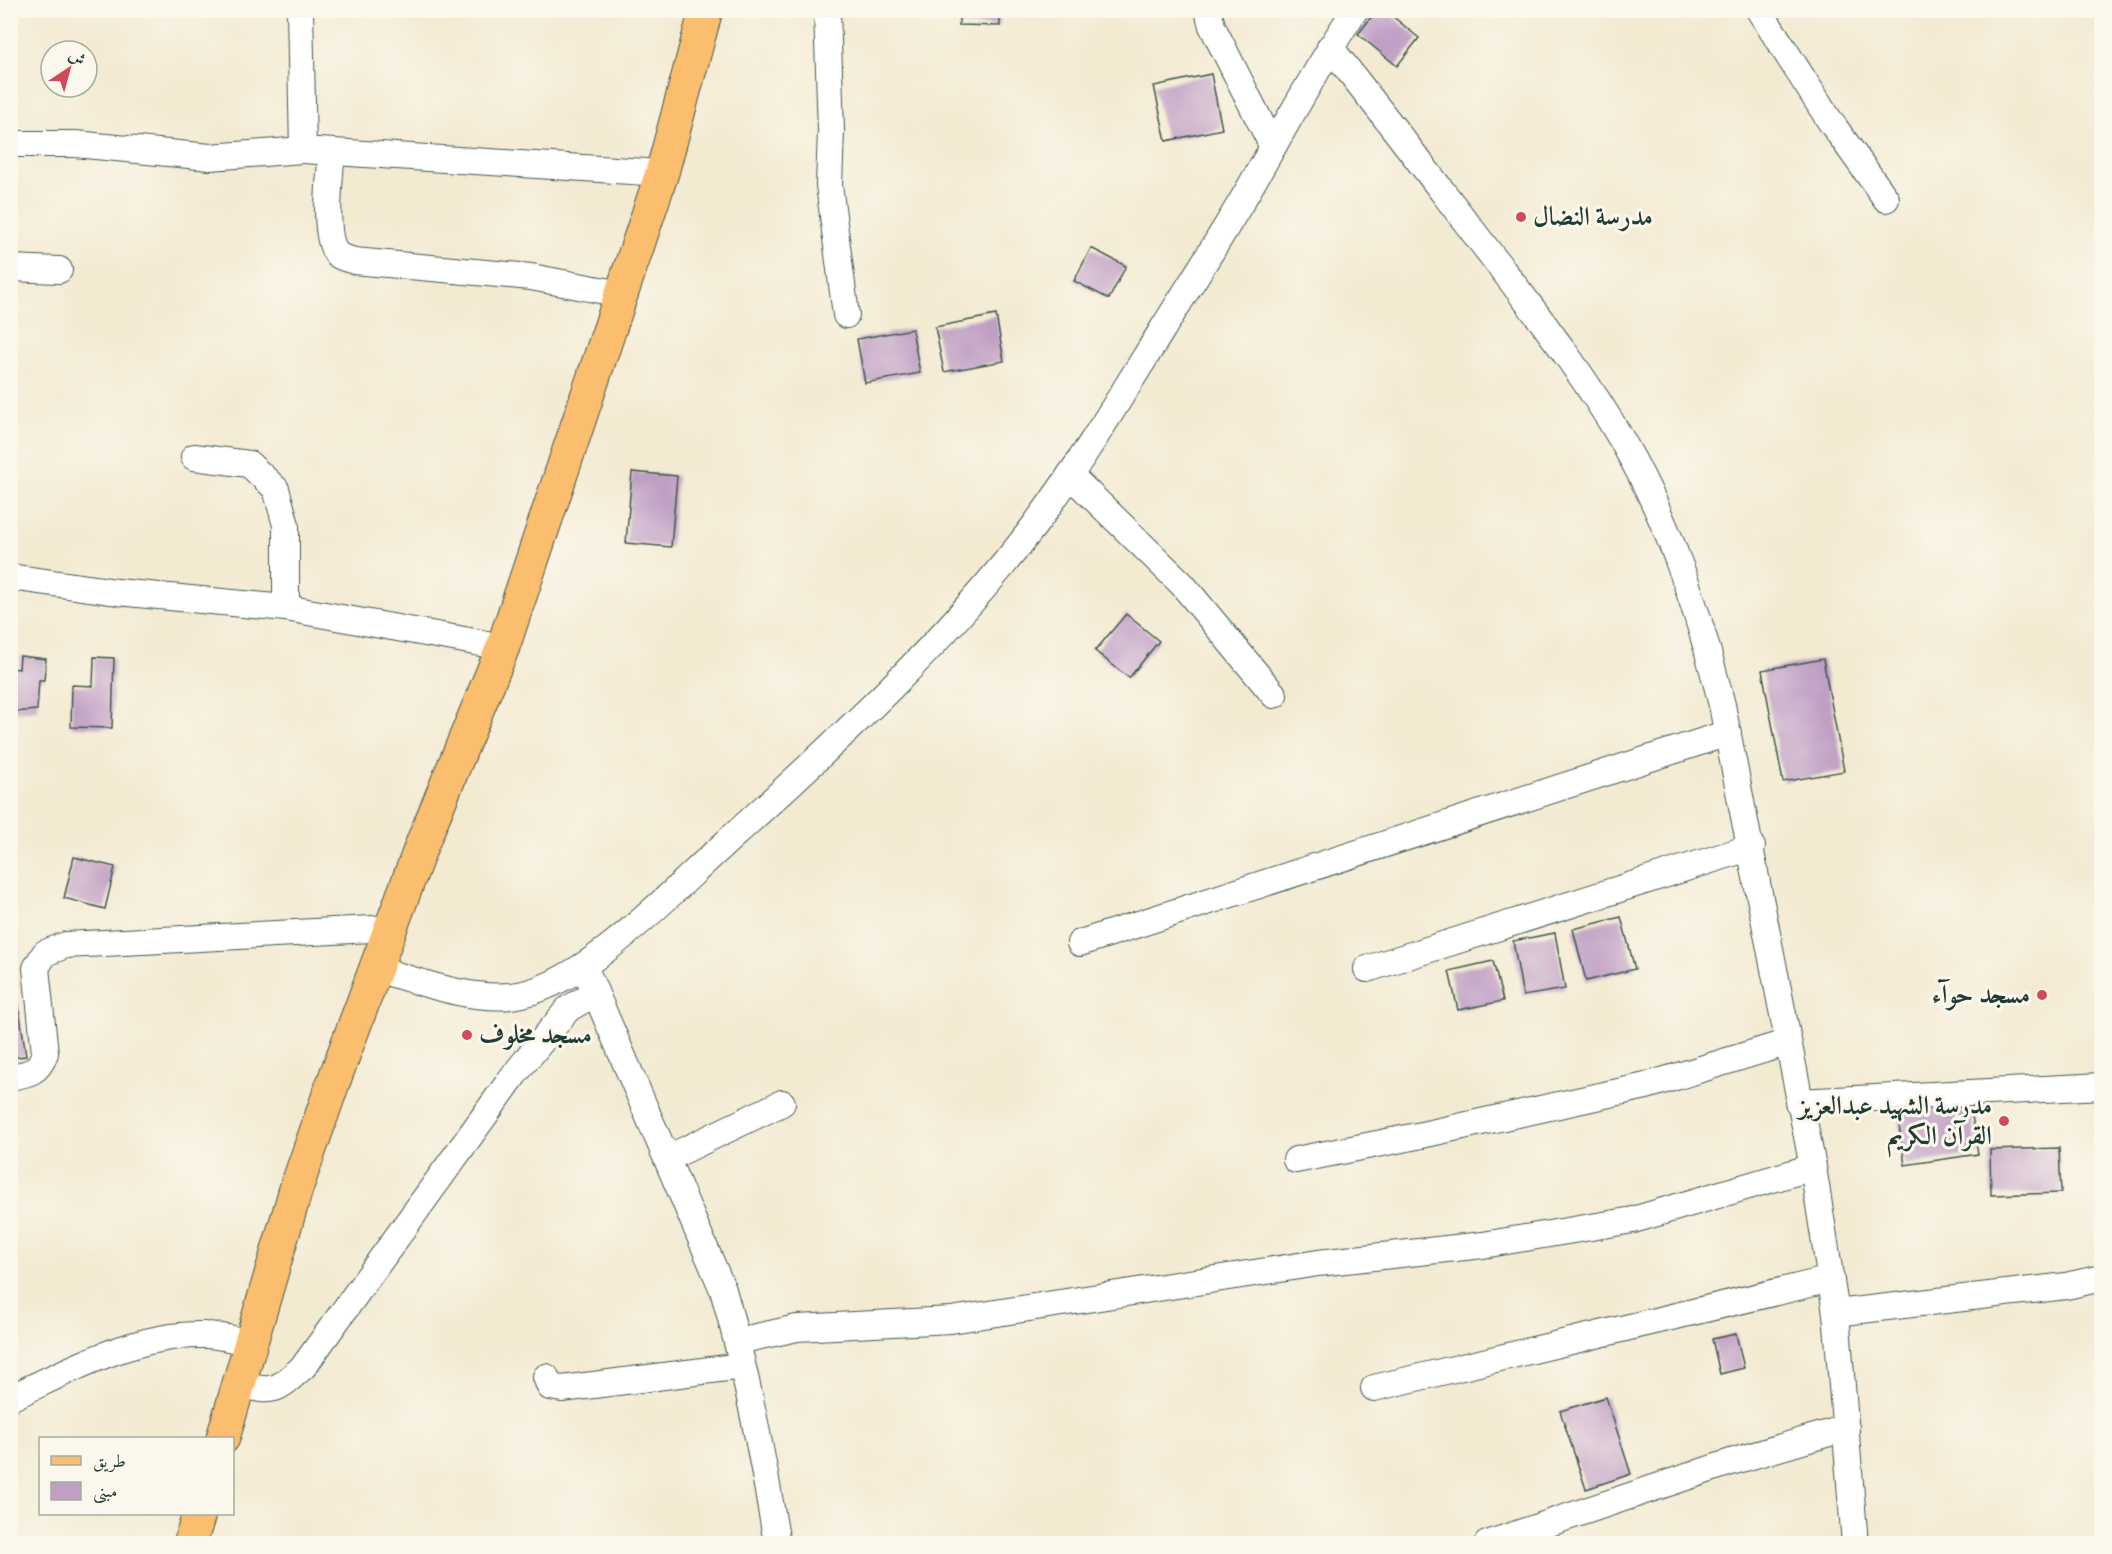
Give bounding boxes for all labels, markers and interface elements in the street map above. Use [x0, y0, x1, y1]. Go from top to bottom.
north arrow [39, 39, 99, 99]
text: ش [65, 45, 90, 70]
place label: مدرسة النضال [1533, 201, 1653, 234]
marker: مدرسة النضال [1514, 210, 1528, 224]
place label: مسجد حوآء [1932, 978, 2030, 1012]
marker: مسجد حوآء [2035, 988, 2049, 1002]
place label: مسجد مخلوف [479, 1019, 592, 1052]
marker: مسجد مخلوف [460, 1028, 474, 1042]
place label: مدرسة الشهيد عبدالعزيز القرآن الكريم [1796, 1090, 1992, 1158]
marker: مدرسة الشهيد عبدالعزيز القرآن الكريم [1997, 1114, 2011, 1128]
legend [39, 1437, 234, 1515]
text: طريق [93, 1451, 126, 1473]
text: مبنى [93, 1481, 118, 1504]

